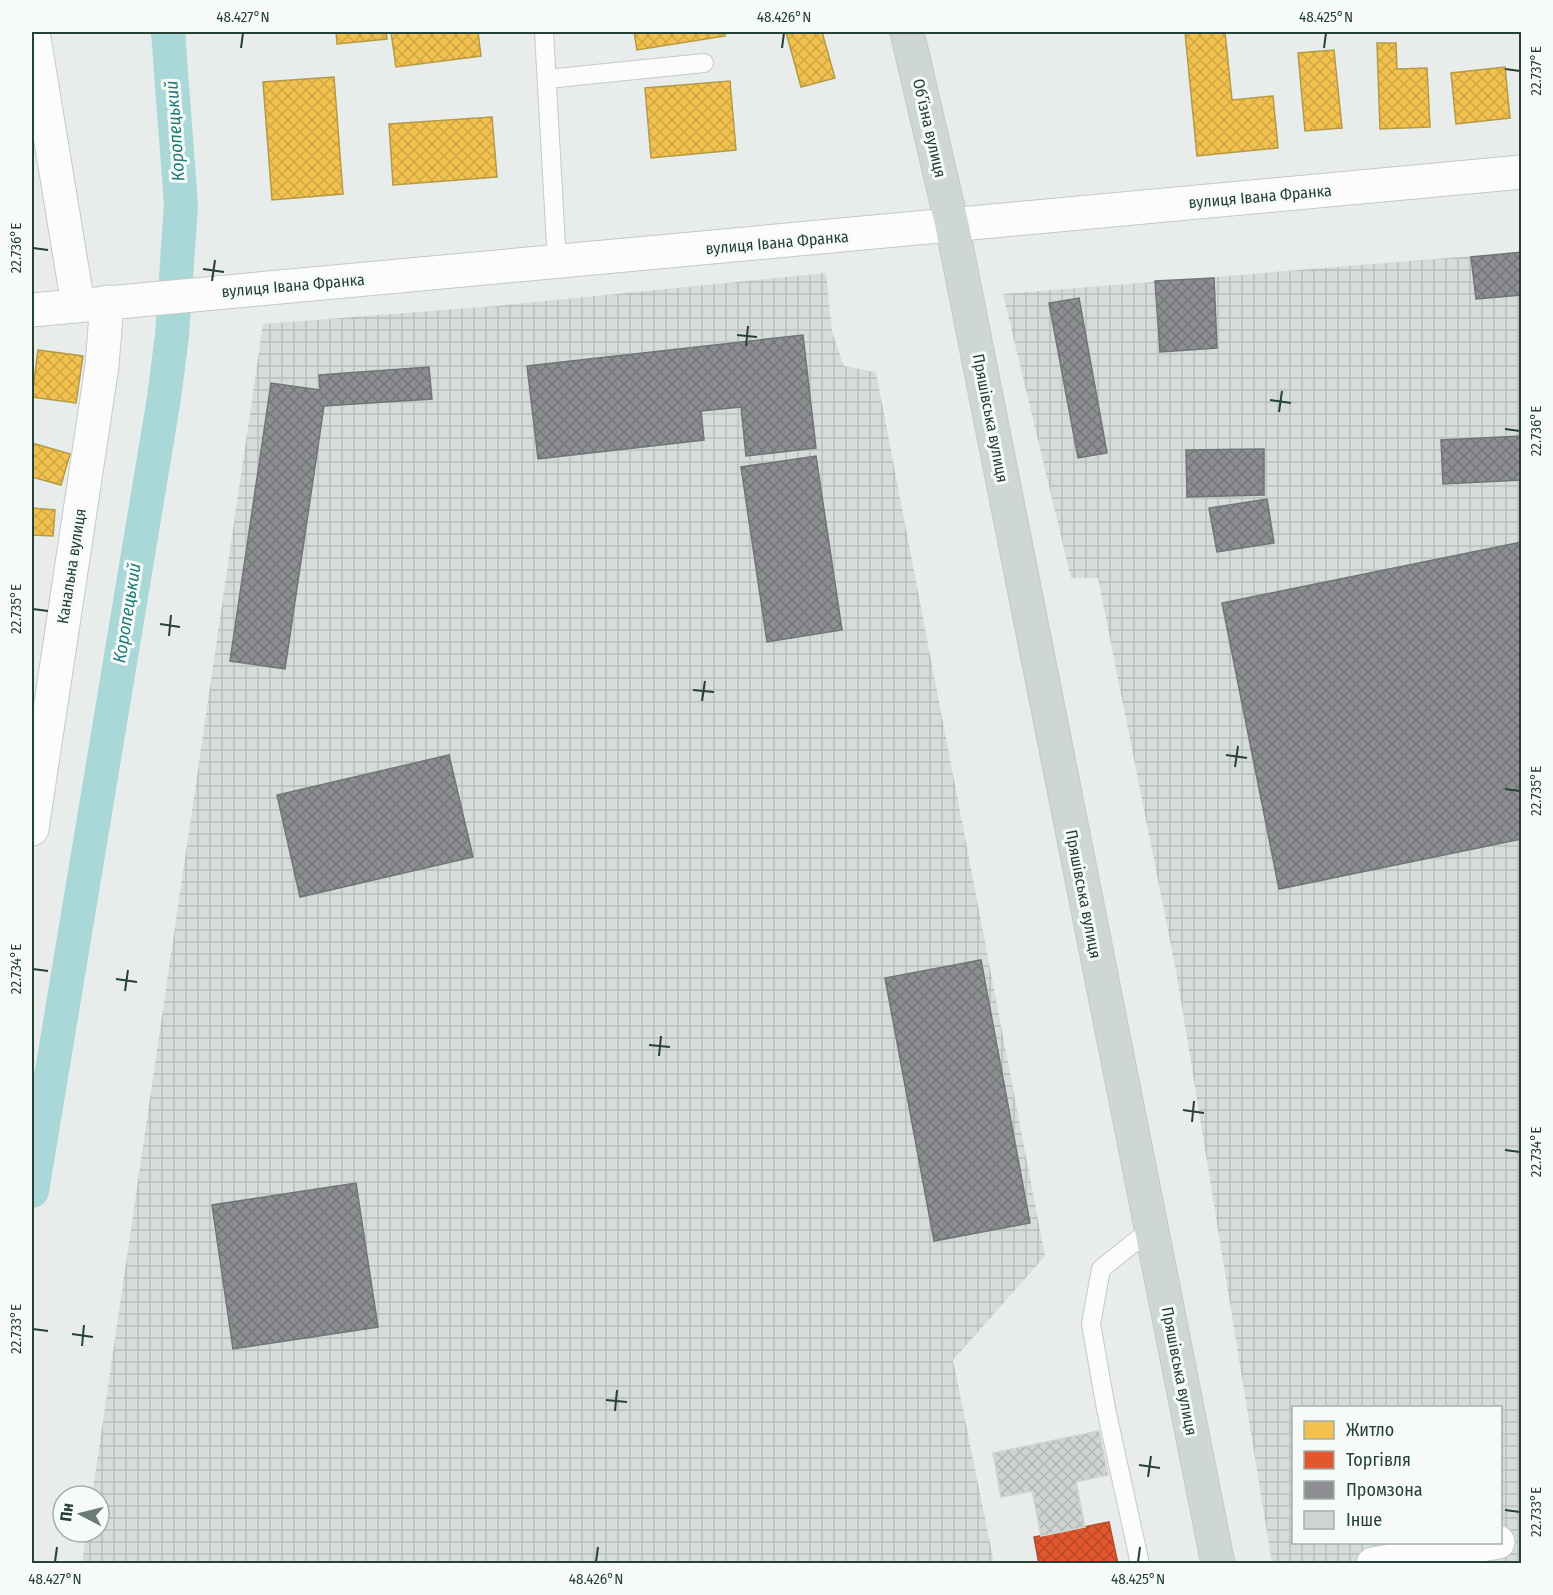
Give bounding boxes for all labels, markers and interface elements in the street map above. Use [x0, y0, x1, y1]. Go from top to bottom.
text: 48.427°N [216, 8, 270, 26]
text: 48.426°N [757, 8, 811, 26]
text: 48.425°N [1299, 8, 1353, 26]
text: 22.737°E [1527, 46, 1545, 96]
street label: Обʼїзна вулиця [909, 77, 950, 179]
water label: Коропецький [161, 80, 189, 182]
street label: вулиця Івана Франка [1188, 181, 1332, 212]
text: 22.736°E [7, 223, 25, 273]
street label: вулиця Івана Франка [705, 227, 849, 258]
street label: вулиця Івана Франка [221, 270, 365, 301]
street label: Пряшівська вулиця [969, 352, 1012, 484]
text: 22.736°E [1527, 406, 1545, 456]
street label: Канальна вулиця [53, 507, 90, 625]
water label: Коропецький [108, 561, 146, 665]
text: 22.735°E [7, 584, 25, 634]
text: 22.735°E [1527, 766, 1545, 816]
street label: Пряшівська вулиця [1062, 828, 1105, 960]
text: 22.734°E [7, 944, 25, 994]
text: 22.734°E [1527, 1127, 1545, 1177]
text: 22.733°E [7, 1304, 25, 1354]
street label: Пряшівська вулиця [1158, 1305, 1201, 1437]
legend [1292, 1406, 1502, 1544]
text: Житло [1346, 1419, 1394, 1441]
text: Торгівля [1346, 1449, 1411, 1471]
text: Промзона [1346, 1479, 1423, 1501]
north arrow [51, 1484, 111, 1544]
text: 22.733°E [1527, 1487, 1545, 1537]
text: Пн [56, 1502, 77, 1522]
text: Інше [1346, 1509, 1382, 1531]
text: 48.427°N [28, 1570, 82, 1588]
text: 48.426°N [569, 1570, 623, 1588]
text: 48.425°N [1111, 1570, 1165, 1588]

